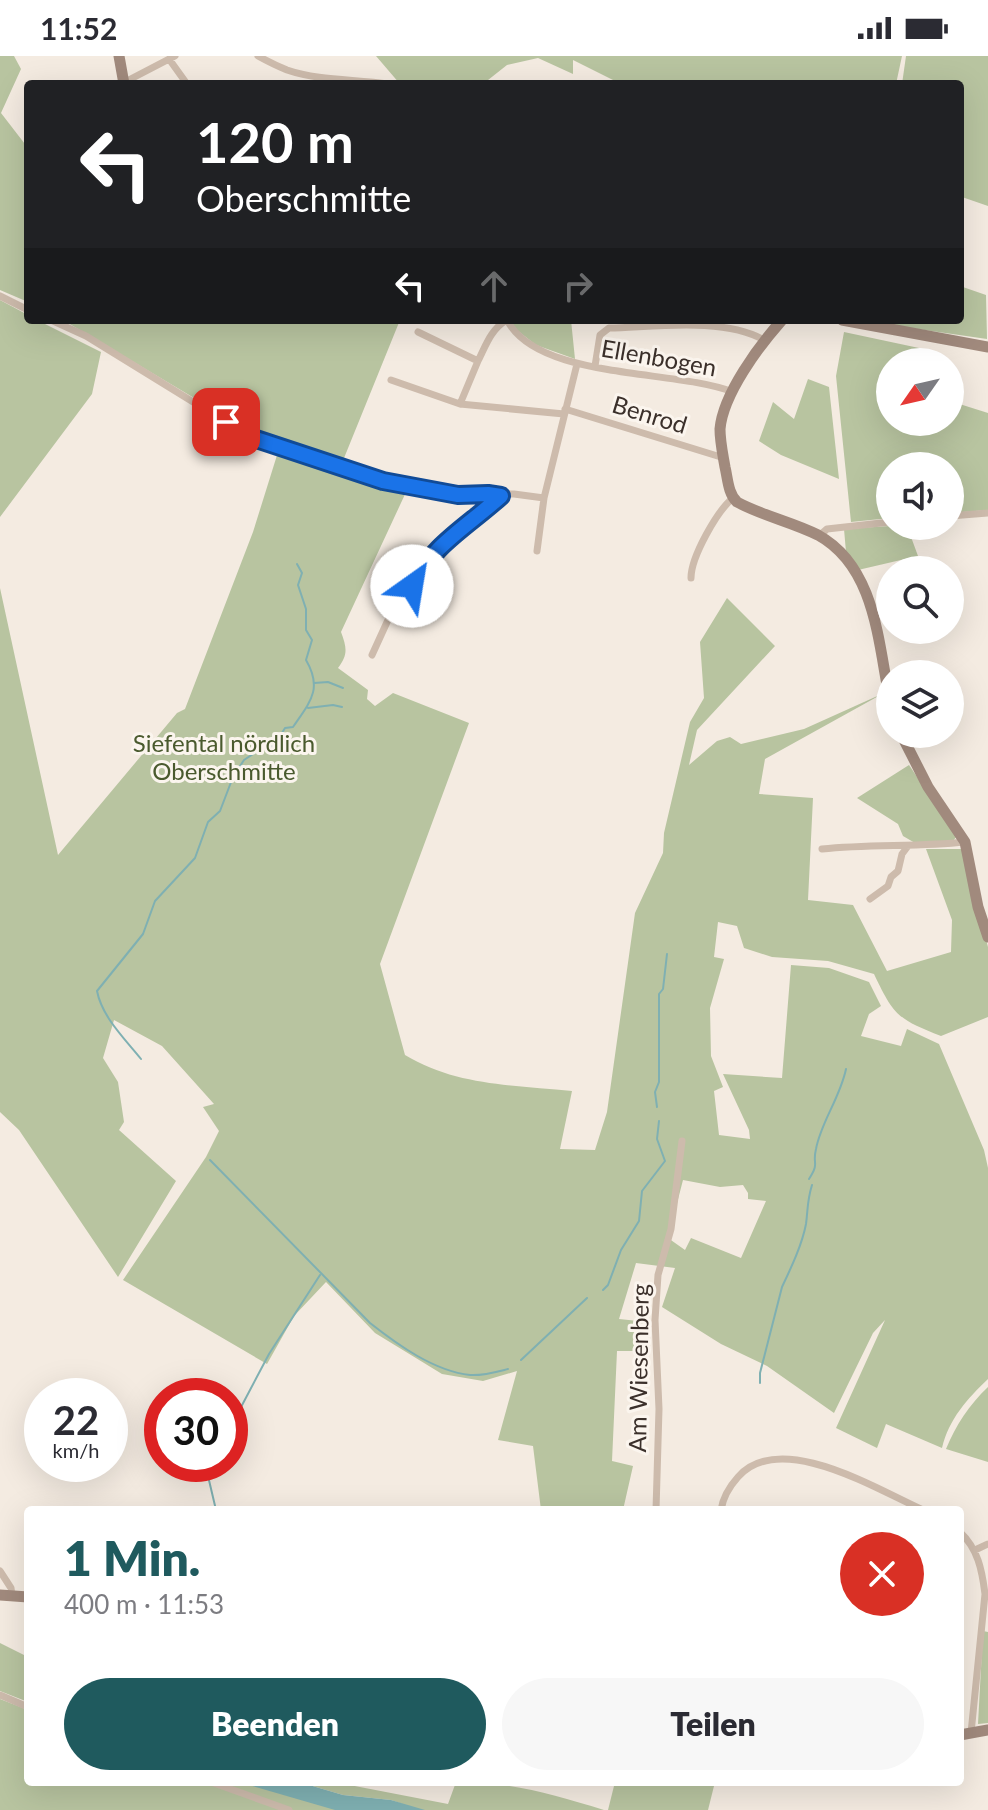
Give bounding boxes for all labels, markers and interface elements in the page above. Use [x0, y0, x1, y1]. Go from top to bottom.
text: 11:52 [40, 10, 117, 46]
text: 120 m [196, 108, 354, 175]
icon: left [64, 112, 168, 216]
text: Oberschmitte [196, 176, 411, 220]
icon: left [388, 264, 432, 308]
icon: ahead [472, 264, 516, 308]
icon: right [556, 264, 600, 308]
street label: Ellenbogen [599, 333, 719, 381]
north arrow [876, 348, 964, 436]
map controls [876, 348, 964, 748]
pin [192, 388, 260, 456]
street label: Benrod [609, 389, 691, 439]
icon: arrive [204, 400, 248, 444]
button: sound [876, 452, 964, 540]
position arrow [370, 544, 454, 628]
button: search [876, 556, 964, 644]
button: layers [876, 660, 964, 748]
park label: Siefental nördlich Oberschmitte [133, 728, 315, 785]
street label: Am Wiesenberg [622, 1284, 654, 1452]
speed limit sign: 30 [144, 1378, 248, 1482]
text: 22 [53, 1396, 99, 1444]
text: km/h [53, 1438, 99, 1462]
text: 1 Min. [64, 1529, 200, 1586]
button: close [840, 1532, 924, 1616]
text: 400 m · 11:53 [64, 1588, 224, 1620]
button: Beenden [64, 1678, 486, 1770]
button: Teilen [502, 1678, 924, 1770]

